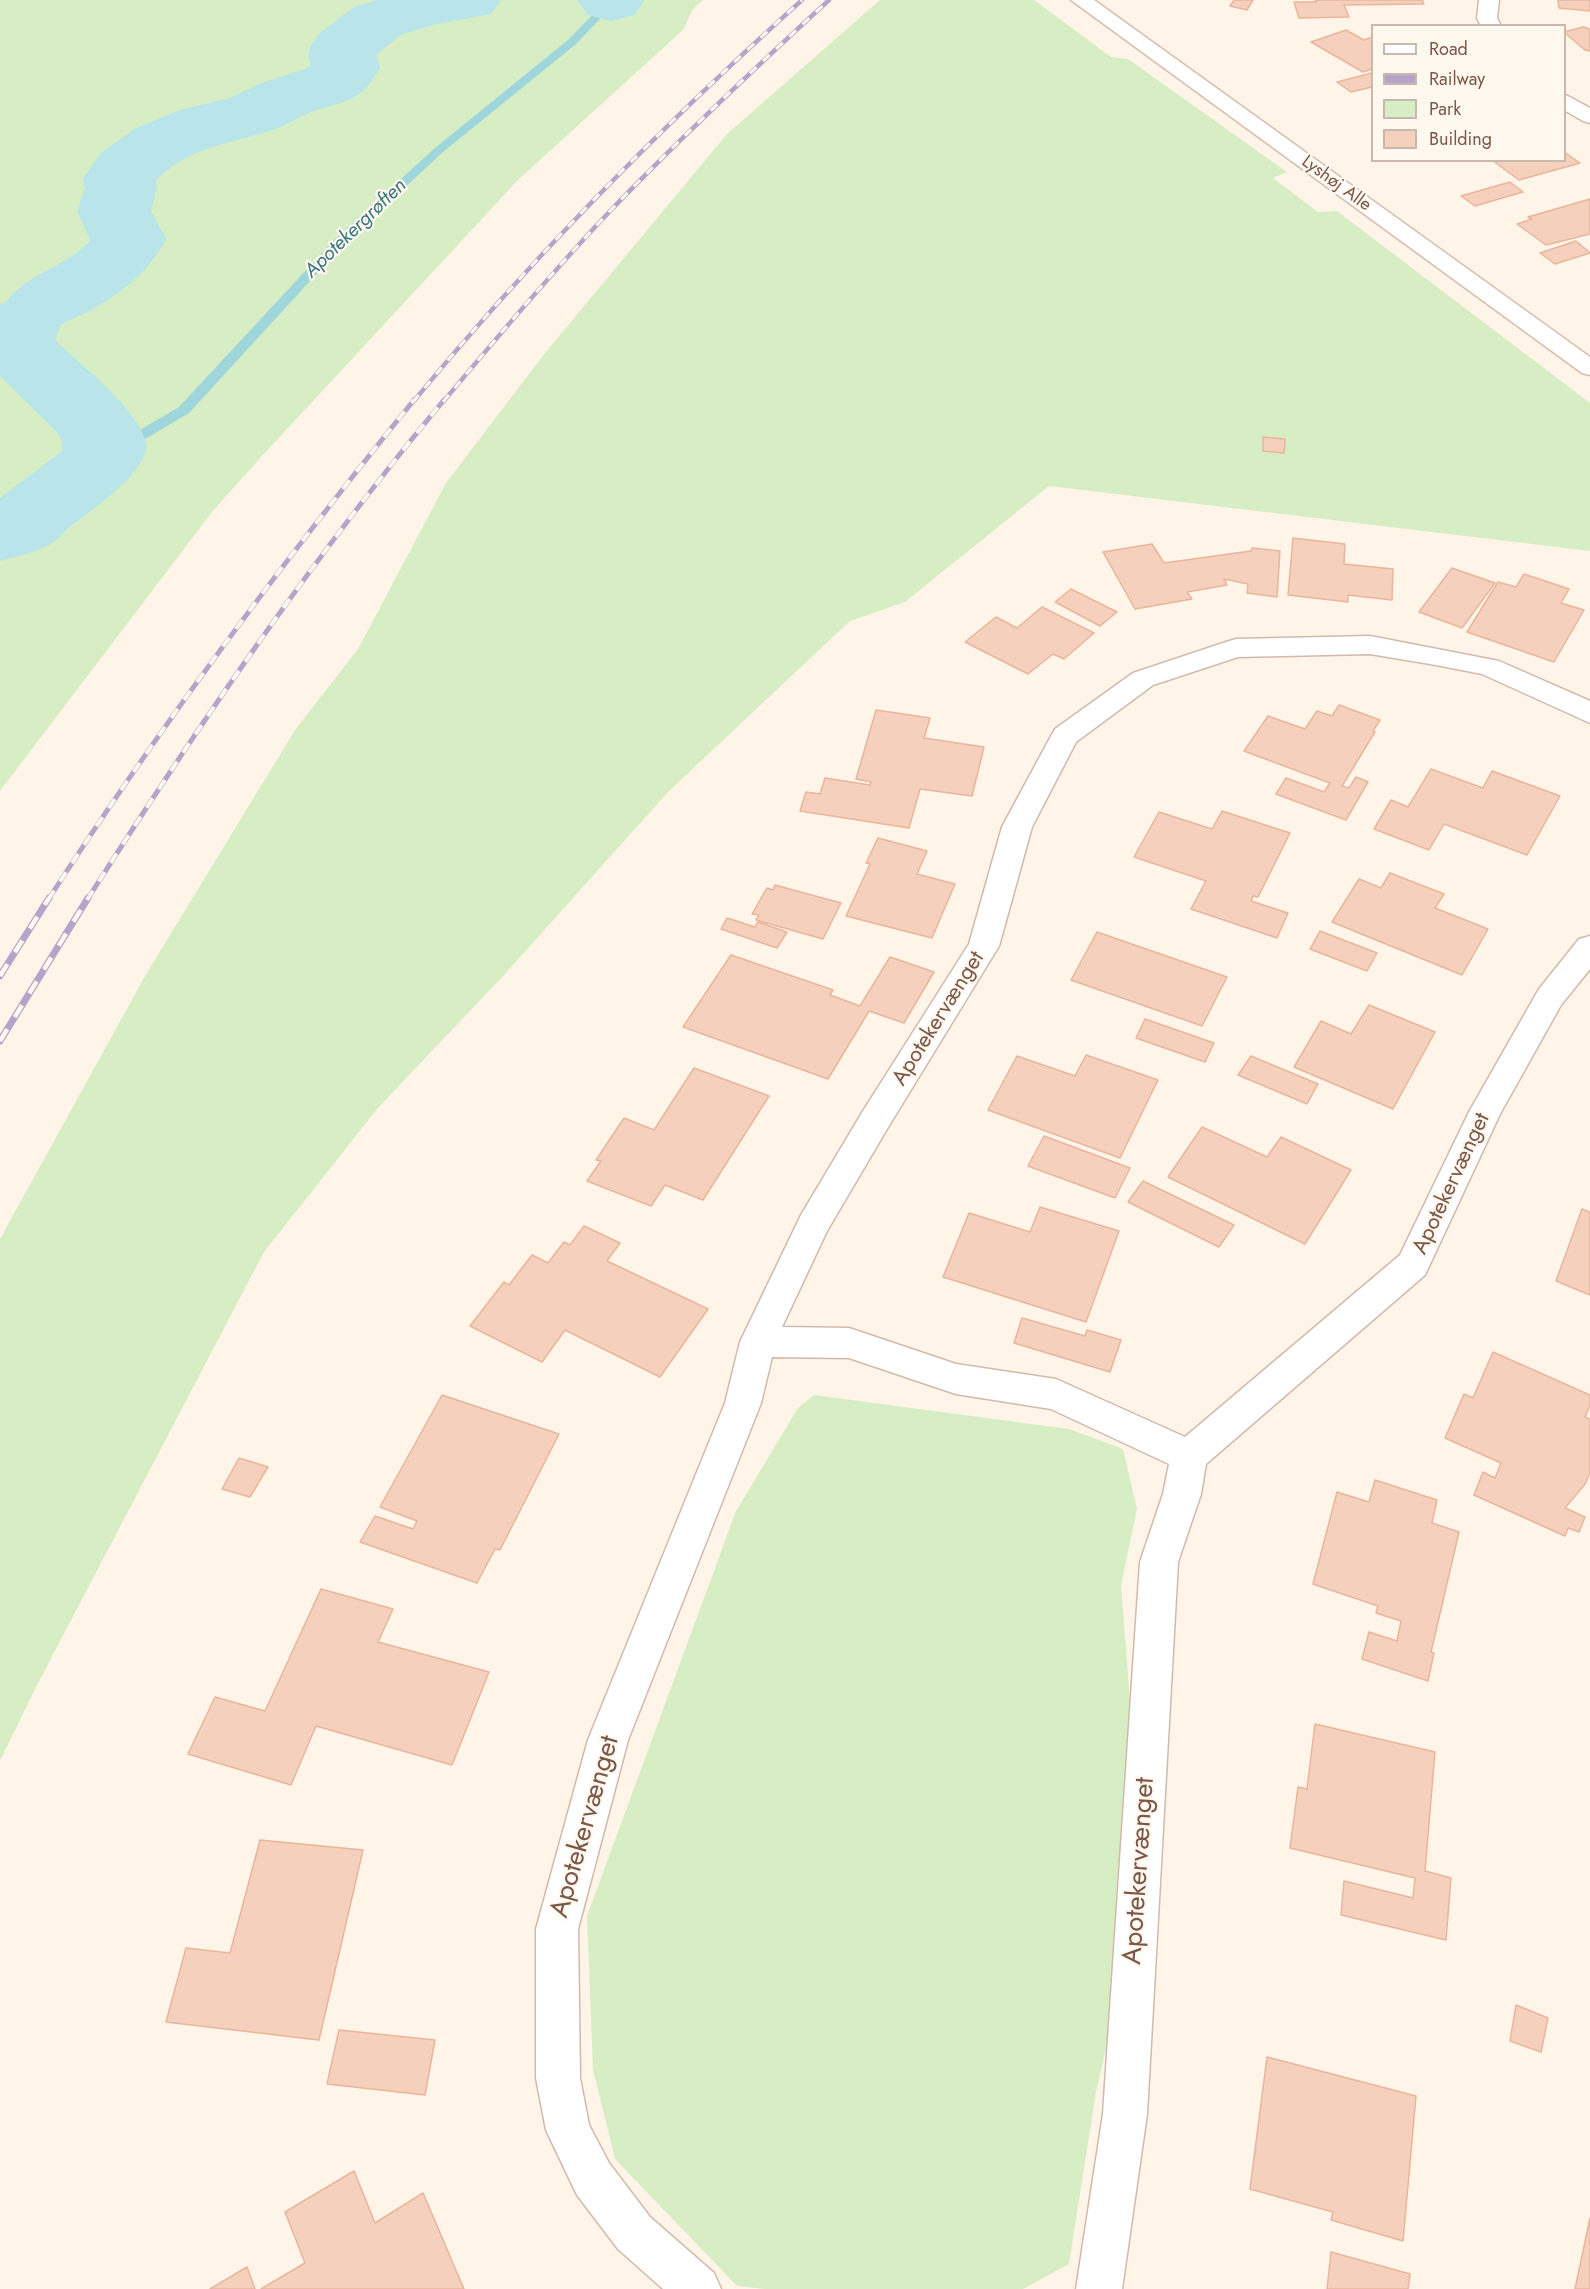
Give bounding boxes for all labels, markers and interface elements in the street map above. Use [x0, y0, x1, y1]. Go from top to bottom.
legend [1371, 24, 1566, 162]
text: Road [1429, 36, 1468, 62]
text: Railway [1429, 66, 1485, 92]
text: Park [1429, 96, 1461, 122]
text: Building [1429, 126, 1492, 152]
street label: Lyshøj Alle [1297, 151, 1375, 217]
water label: Apotekergrøften [300, 174, 412, 284]
street label: Apotekervænget [887, 947, 991, 1091]
street label: Apotekervænget [1408, 1109, 1496, 1259]
street label: Apotekervænget [545, 1732, 627, 1922]
street label: Apotekervænget [1117, 1776, 1163, 1966]

